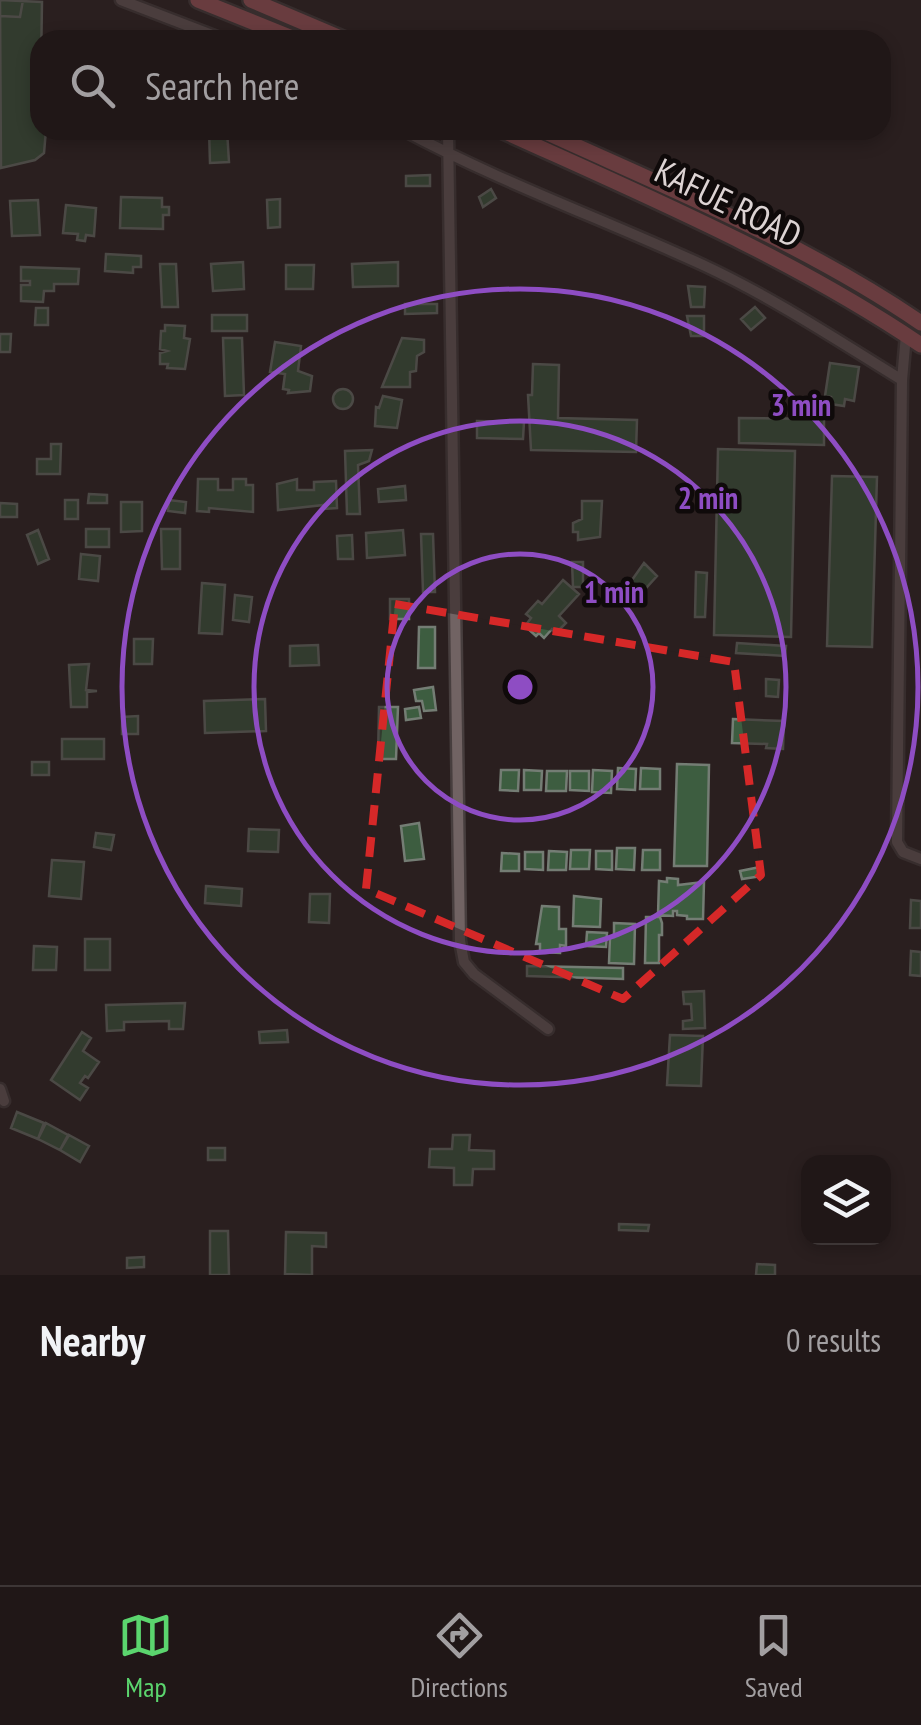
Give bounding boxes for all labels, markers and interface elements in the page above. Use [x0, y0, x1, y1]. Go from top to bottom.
search box [30, 30, 891, 140]
icon: search [65, 58, 120, 113]
text: Search here [145, 61, 299, 110]
street label: KAFUE ROAD [648, 147, 809, 257]
text: 3 min [771, 385, 831, 424]
text: 2 min [678, 478, 738, 517]
text: 1 min [584, 572, 644, 611]
centre of rings [502, 669, 538, 705]
map controls [801, 1155, 891, 1245]
button: layers [801, 1155, 891, 1245]
text: Nearby [40, 1313, 145, 1368]
text: 0 results [786, 1319, 881, 1361]
tab: Map [118, 1608, 173, 1705]
tab: Directions [410, 1608, 508, 1705]
tab: Saved [745, 1608, 803, 1705]

